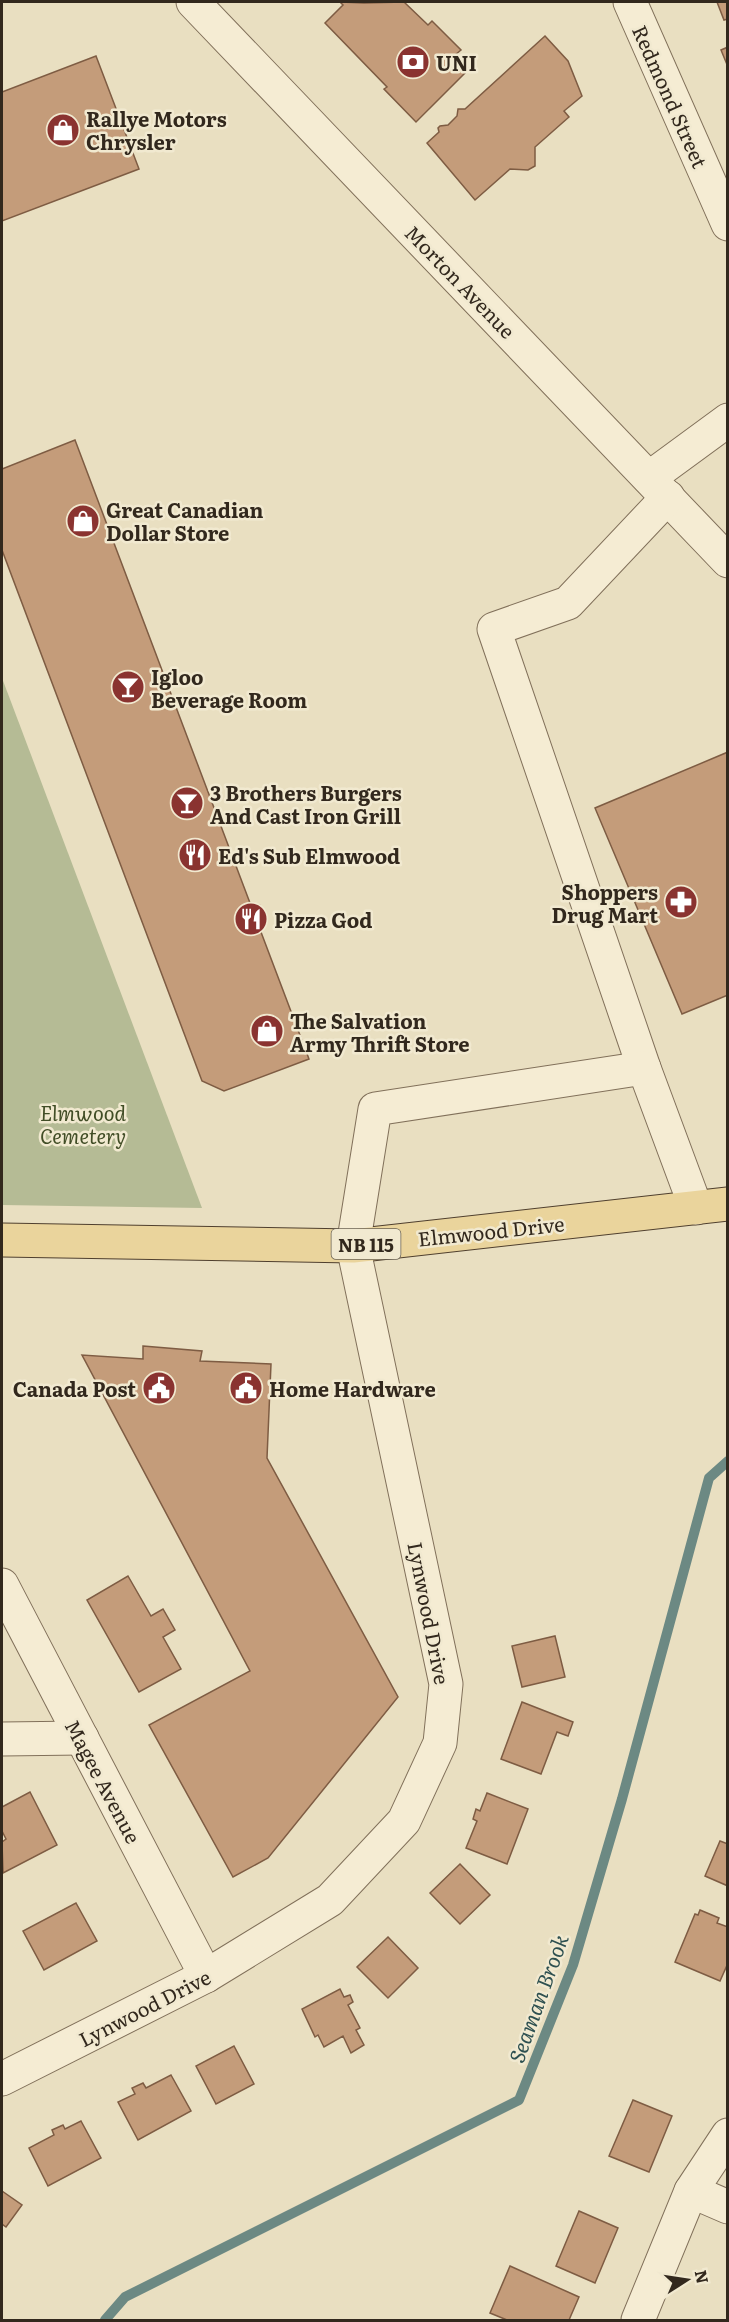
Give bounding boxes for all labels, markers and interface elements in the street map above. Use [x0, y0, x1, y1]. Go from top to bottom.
street label: Redmond Street [626, 20, 716, 172]
bank icon: UNI [395, 44, 431, 80]
place label: UNI [436, 47, 477, 77]
place label: Rallye Motors Chrysler [86, 103, 227, 156]
shop icon: Rallye Motors Chrysler [45, 112, 81, 148]
street label: Morton Avenue [399, 217, 523, 345]
place label: Great Canadian Dollar Store [106, 494, 264, 547]
shop icon: Great Canadian Dollar Store [65, 503, 101, 539]
place label: Igloo Beverage Room [151, 661, 307, 714]
bar icon: Igloo Beverage Room [110, 669, 146, 705]
place label: 3 Brothers Burgers And Cast Iron Grill [210, 777, 402, 830]
bar icon: 3 Brothers Burgers And Cast Iron Grill [169, 785, 205, 821]
restaurant icon: Ed's Sub Elmwood [177, 837, 213, 873]
place label: Ed's Sub Elmwood [218, 840, 400, 870]
place label: Shoppers Drug Mart [552, 876, 658, 929]
pharmacy icon: Shoppers Drug Mart [663, 884, 699, 920]
restaurant icon: Pizza God [233, 901, 269, 937]
place label: Pizza God [274, 904, 372, 934]
place label: The Salvation Army Thrift Store [290, 1005, 470, 1058]
shop icon: The Salvation Army Thrift Store [249, 1013, 285, 1049]
park label: Elmwood Cemetery [40, 1097, 126, 1150]
street label: Elmwood Drive [416, 1207, 566, 1253]
road number: NB 115 [332, 1229, 400, 1259]
public building icon: Canada Post [141, 1370, 177, 1406]
public building icon: Home Hardware [228, 1370, 264, 1406]
place label: Canada Post [13, 1373, 136, 1403]
place label: Home Hardware [269, 1373, 436, 1403]
street label: Lynwood Drive [401, 1539, 459, 1687]
street label: Magee Avenue [59, 1714, 149, 1848]
water label: Seaman Brook [499, 1929, 575, 2067]
street label: Lynwood Drive [73, 1961, 215, 2053]
north arrow [657, 2250, 717, 2310]
text: N [690, 2268, 716, 2286]

